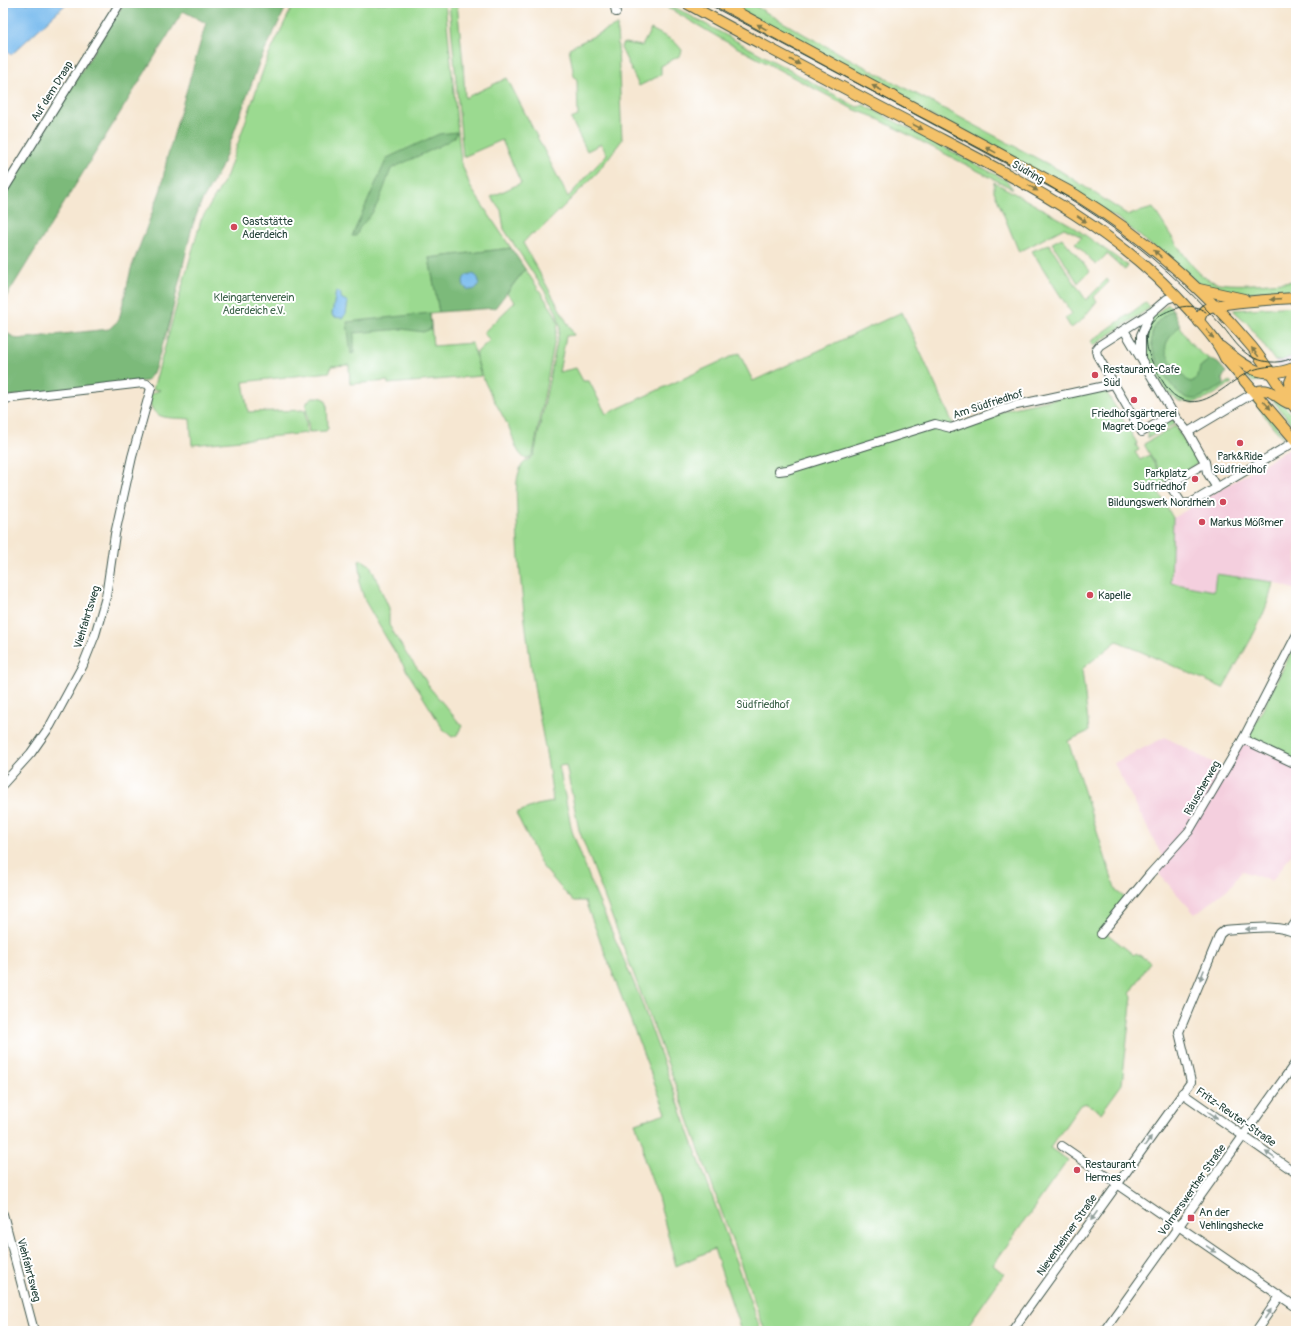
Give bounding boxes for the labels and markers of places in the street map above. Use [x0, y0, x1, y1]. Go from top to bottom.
place label: Gaststätte Aderdeich [242, 215, 293, 241]
marker: Gaststätte Aderdeich [229, 222, 239, 232]
place label: Restaurant-Cafe Süd [1103, 363, 1180, 389]
marker: Restaurant-Cafe Süd [1090, 370, 1100, 380]
marker: Friedhofsgärtnerei Magret Doege [1129, 395, 1139, 405]
place label: Friedhofsgärtnerei Magret Doege [1091, 407, 1177, 433]
marker: Park&Ride Südfriedhof [1235, 438, 1245, 448]
place label: Park&Ride Südfriedhof [1213, 450, 1268, 476]
place label: Parkplatz Südfriedhof [1133, 467, 1188, 493]
marker: Parkplatz Südfriedhof [1190, 474, 1200, 484]
place label: Bildungswerk Nordrhein [1108, 496, 1215, 509]
marker: Bildungswerk Nordrhein [1218, 497, 1228, 507]
place label: Markus Mößmer [1210, 516, 1284, 529]
marker: Markus Mößmer [1197, 517, 1207, 527]
place label: Kapelle [1098, 589, 1132, 602]
marker: Kapelle [1085, 590, 1095, 600]
place label: Restaurant Hermes [1085, 1158, 1136, 1184]
marker: Restaurant Hermes [1072, 1165, 1082, 1175]
place label: An der Vehlingshecke [1199, 1206, 1264, 1232]
marker: An der Vehlingshecke [1186, 1213, 1196, 1223]

